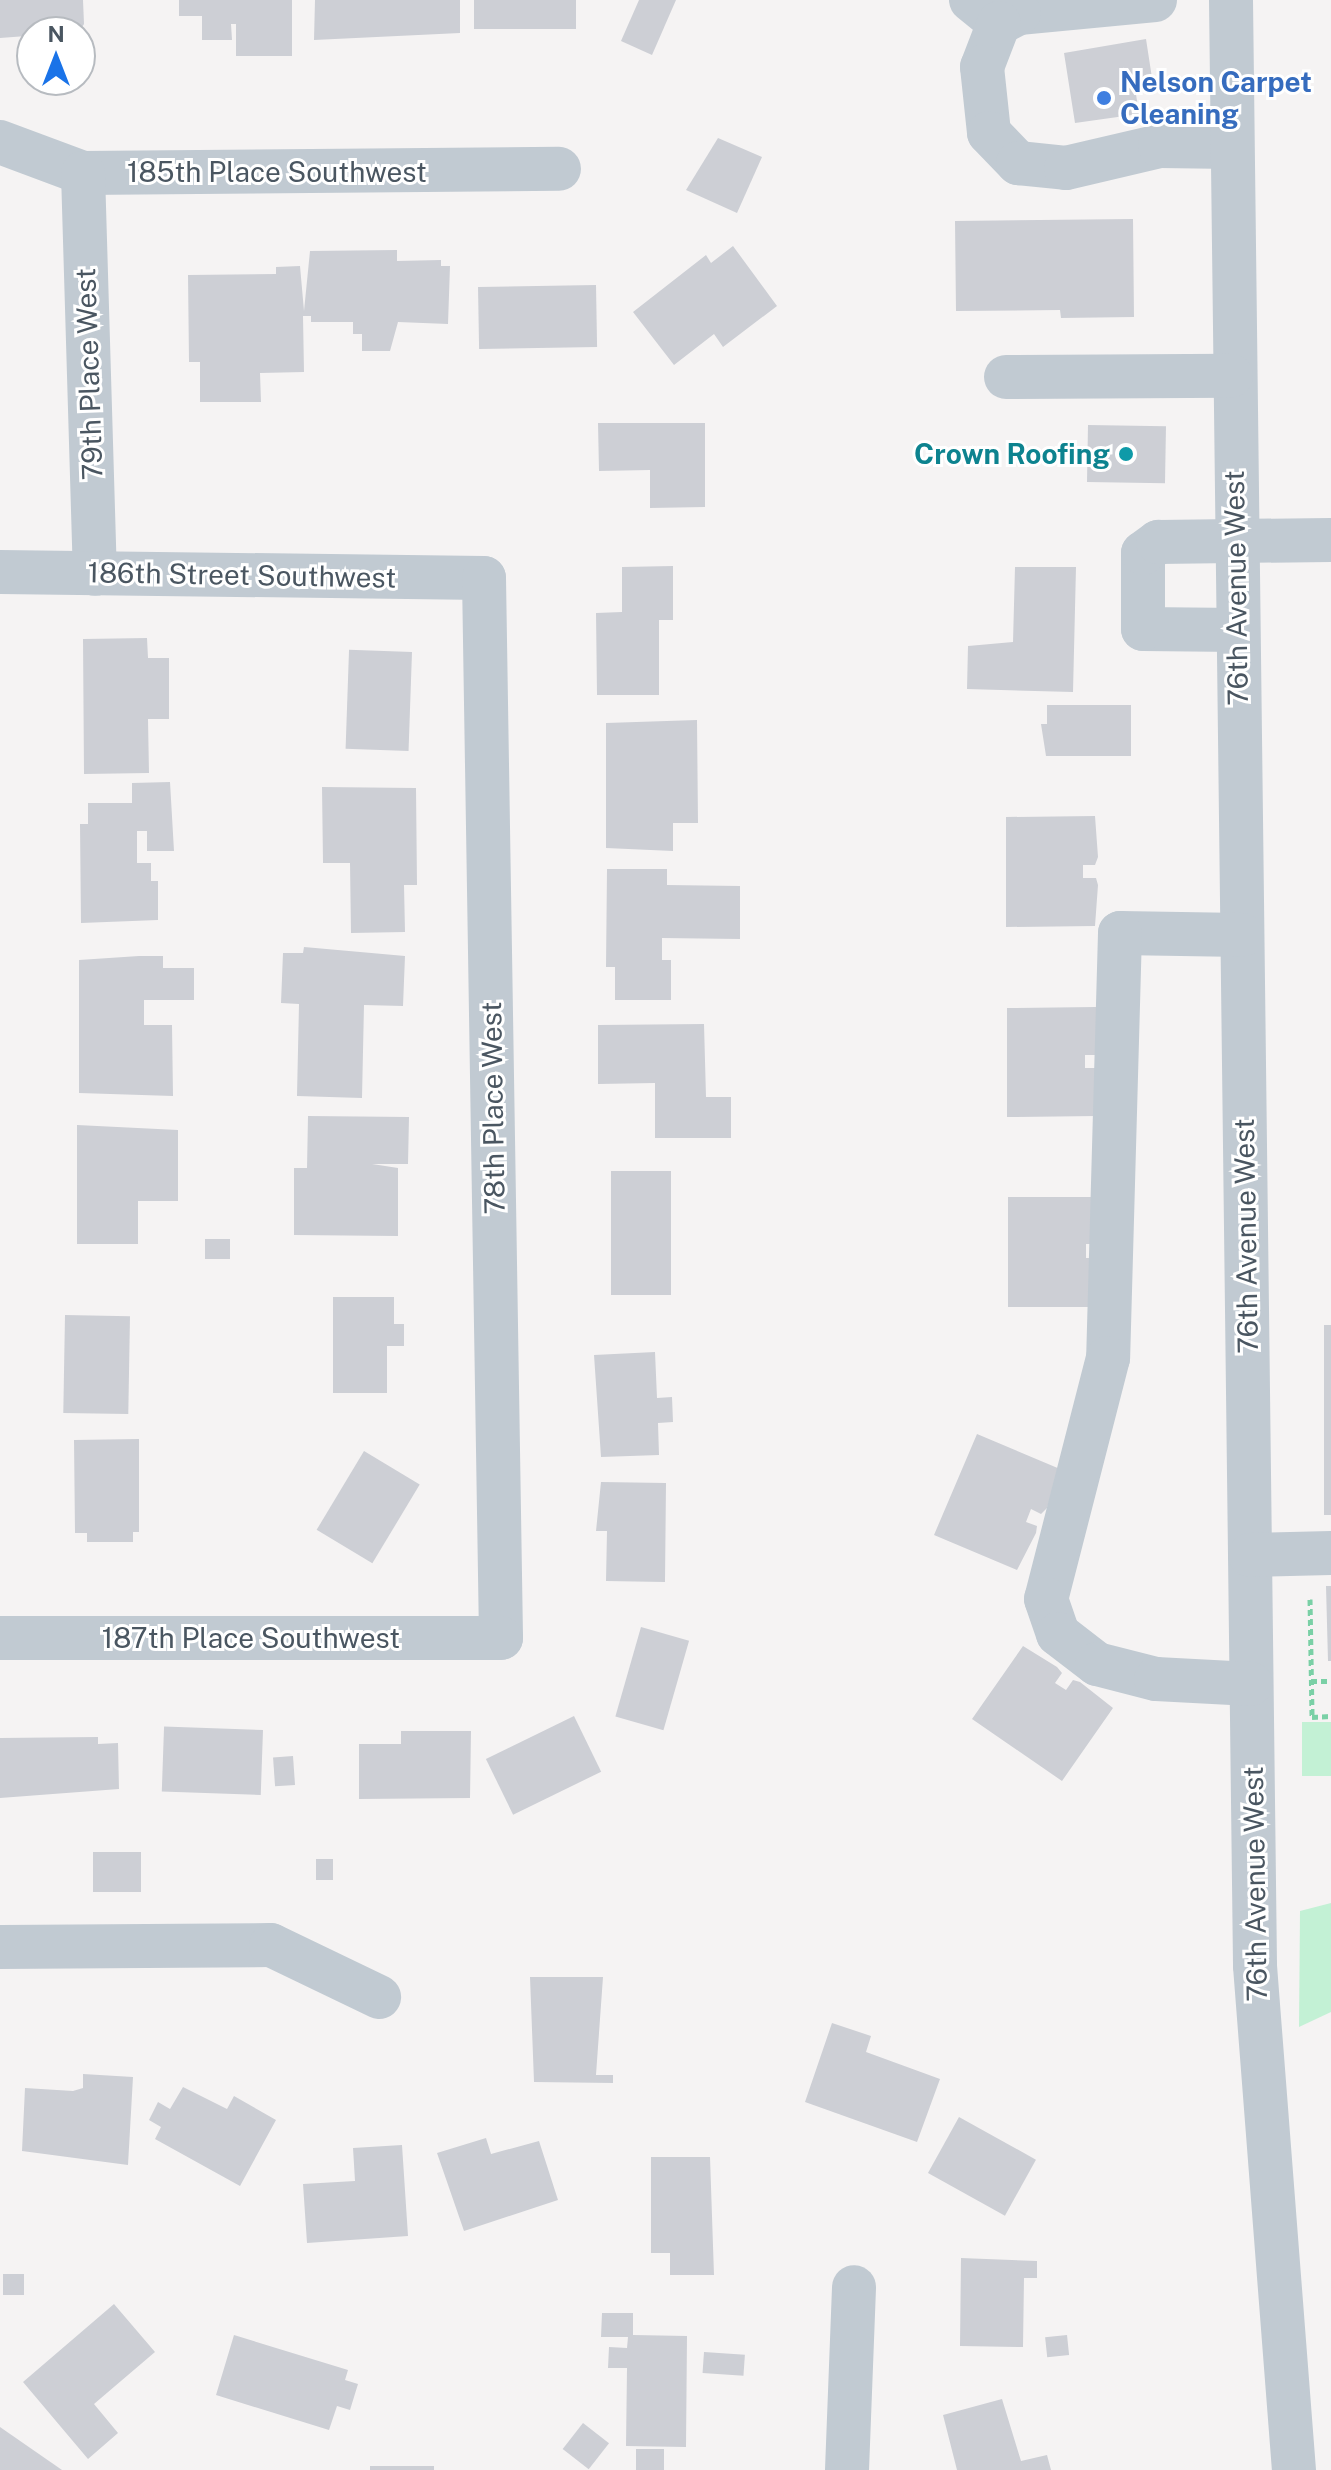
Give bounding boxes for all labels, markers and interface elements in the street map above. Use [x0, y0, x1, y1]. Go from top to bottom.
north arrow [16, 16, 96, 96]
text: N [47, 21, 65, 47]
place label: Nelson Carpet Cleaning [1120, 65, 1312, 131]
marker: Nelson Carpet Cleaning [1095, 89, 1113, 107]
street label: 185th Place Southwest [127, 155, 427, 189]
street label: 79th Place West [68, 267, 110, 481]
place label: Crown Roofing [914, 437, 1110, 471]
marker: Crown Roofing [1117, 445, 1135, 463]
street label: 76th Avenue West [1217, 470, 1255, 706]
street label: 186th Street Southwest [87, 556, 397, 594]
street label: 78th Place West [474, 1001, 512, 1215]
street label: 76th Avenue West [1227, 1118, 1265, 1354]
street label: 187th Place Southwest [102, 1621, 400, 1655]
street label: 76th Avenue West [1236, 1766, 1274, 2002]

